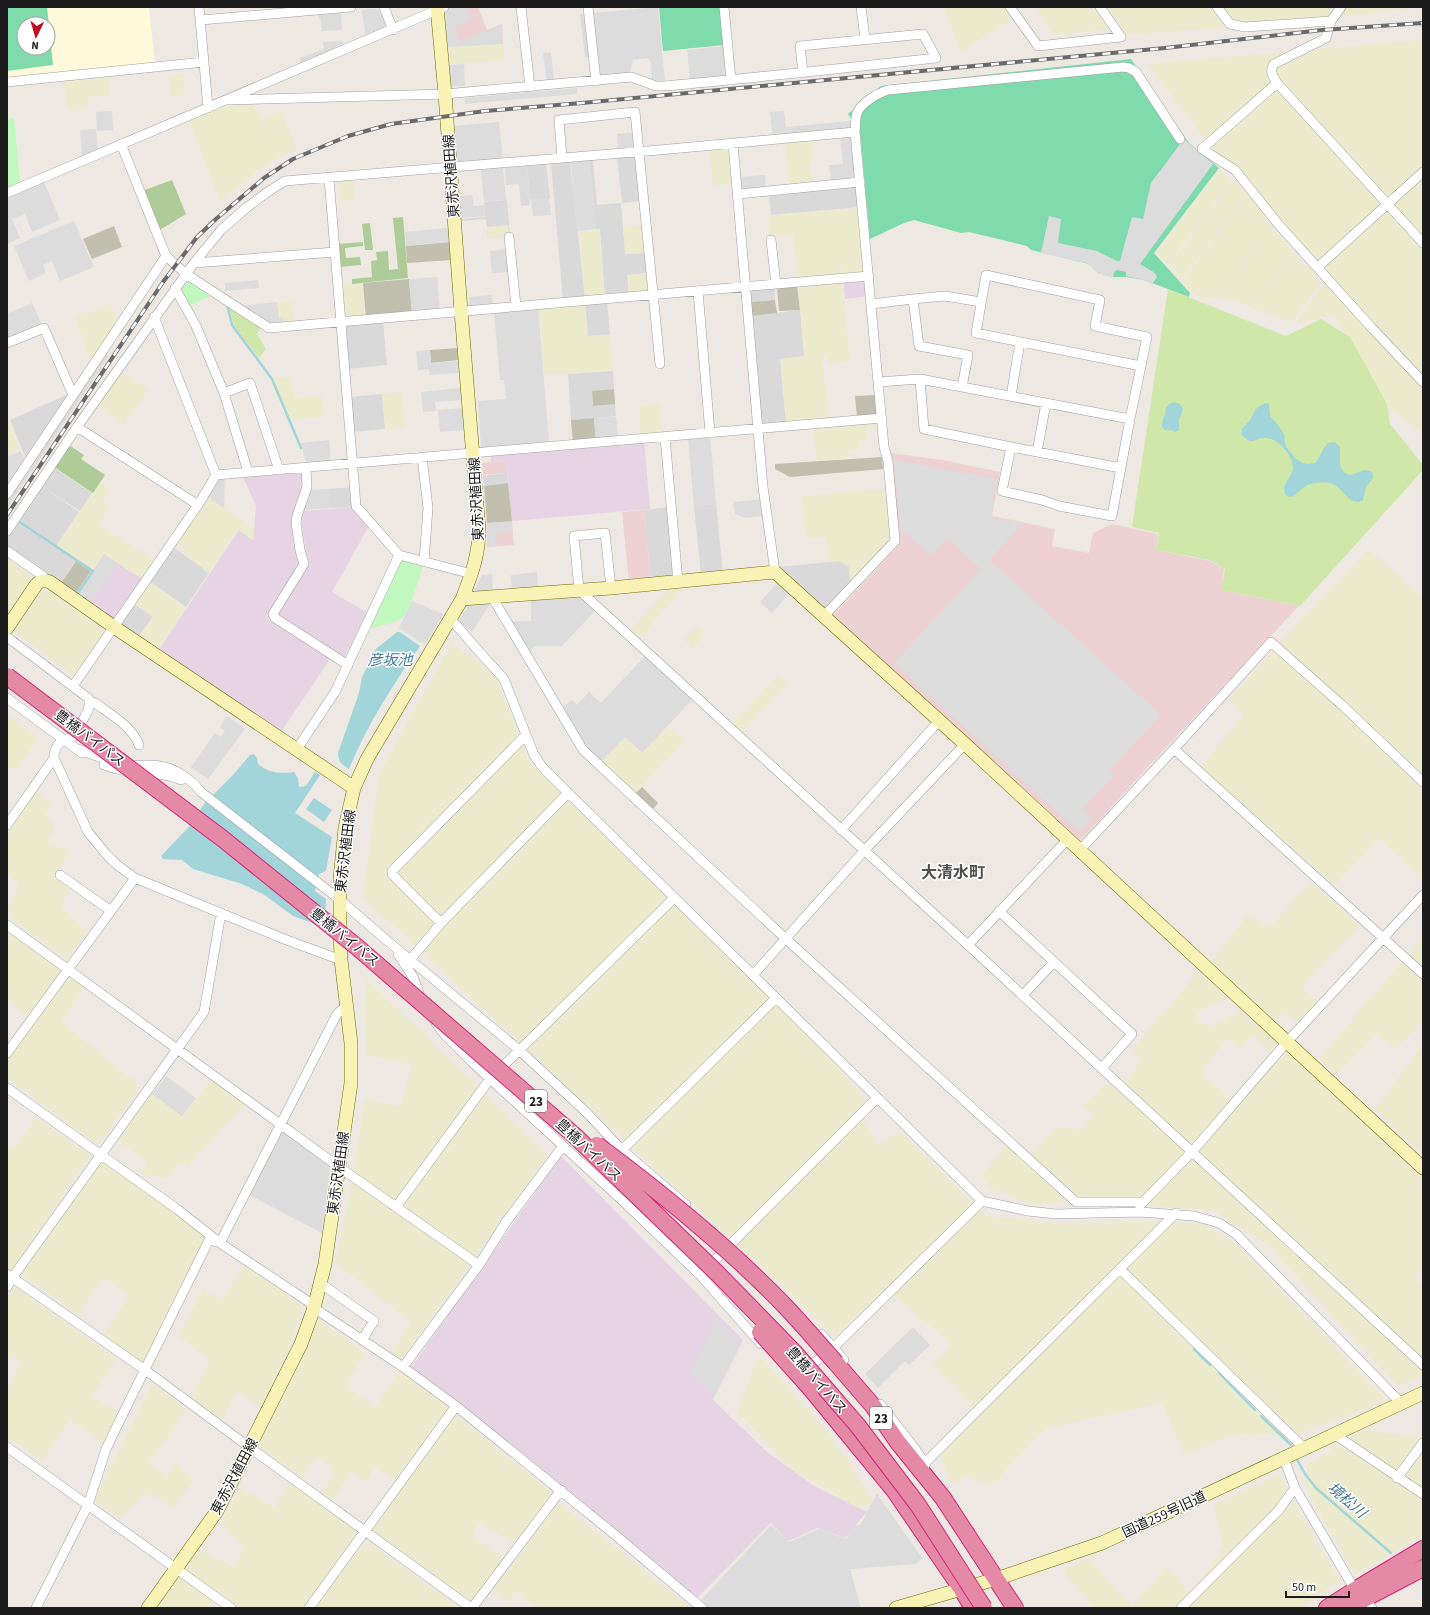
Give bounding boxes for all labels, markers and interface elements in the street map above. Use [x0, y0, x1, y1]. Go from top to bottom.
north arrow [16, 16, 56, 56]
text: N [31, 38, 39, 53]
street label: 東赤沢植田線 [439, 133, 465, 219]
street label: 東赤沢植田線 [465, 456, 489, 541]
water label: 彦坂池 [367, 650, 414, 671]
street label: 豊橋バイパス [50, 706, 129, 772]
street label: 東赤沢植田線 [331, 808, 361, 894]
district label: 大清水町 [921, 862, 985, 884]
street label: 豊橋バイパス [306, 904, 383, 972]
road number: 23 [525, 1090, 547, 1112]
street label: 豊橋バイパス [551, 1115, 626, 1187]
street label: 東赤沢植田線 [323, 1130, 355, 1216]
street label: 豊橋バイパス [781, 1342, 851, 1419]
road number: 23 [870, 1407, 892, 1429]
street label: 東赤沢植田線 [206, 1435, 263, 1518]
water label: 境松川 [1323, 1478, 1372, 1524]
street label: 国道259号旧道 [1119, 1487, 1210, 1543]
scale bar [1286, 1573, 1349, 1599]
text: 50 m [1292, 1579, 1316, 1596]

